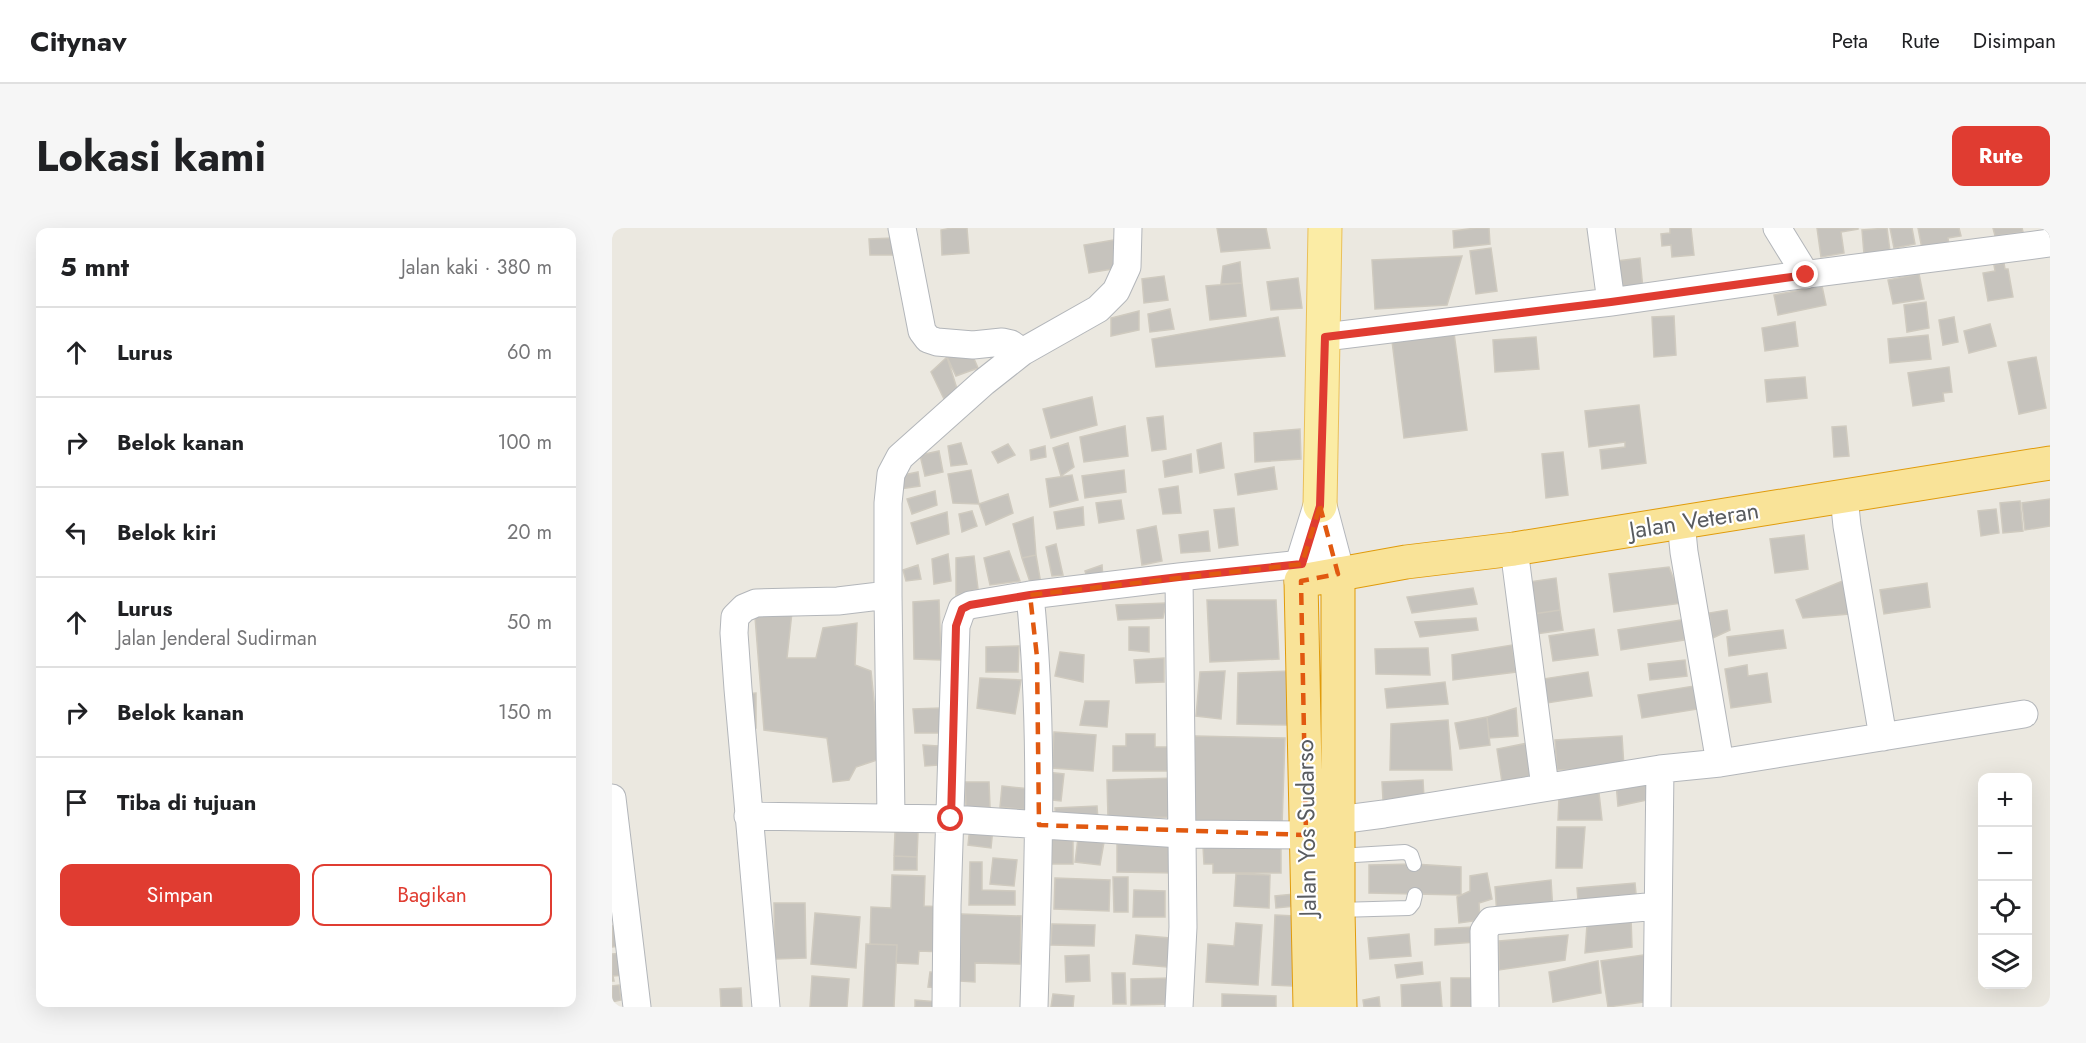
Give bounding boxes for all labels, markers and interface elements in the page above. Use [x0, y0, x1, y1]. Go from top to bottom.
text: Citynav [30, 21, 127, 62]
text: Peta [1831, 26, 1868, 56]
text: Rute [1901, 26, 1940, 56]
text: Disimpan [1973, 26, 2056, 56]
text: Lokasi kami [36, 126, 266, 187]
button: Rute [1952, 126, 2050, 186]
text: 5 mnt [60, 248, 129, 286]
text: Jalan kaki · 380 m [401, 253, 552, 282]
route end [1792, 261, 1818, 287]
icon: ahead [60, 336, 93, 369]
text: Lurus [117, 336, 173, 368]
text: 60 m [507, 338, 552, 367]
icon: right [60, 426, 93, 459]
text: Belok kanan [117, 426, 244, 458]
text: 100 m [497, 428, 552, 457]
street label: Jalan Veteran [1624, 492, 1761, 548]
icon: left [60, 516, 93, 549]
text: Belok kiri [117, 516, 216, 548]
text: 20 m [507, 518, 552, 547]
text: Lurus [117, 592, 173, 624]
icon: ahead [60, 606, 93, 639]
text: 50 m [507, 608, 552, 637]
text: Jalan Jenderal Sudirman [117, 624, 317, 653]
icon: right [60, 696, 93, 729]
text: Belok kanan [117, 696, 244, 728]
text: 150 m [498, 698, 552, 727]
street label: Jalan Yos Sudarso [1287, 739, 1325, 920]
map controls [1978, 773, 2032, 989]
button: + [1978, 773, 2032, 827]
icon: arrive [60, 786, 93, 819]
text: Tiba di tujuan [117, 786, 256, 818]
route start [937, 805, 963, 831]
button: − [1978, 827, 2032, 881]
button: Simpan [60, 864, 300, 926]
button: Bagikan [312, 864, 552, 926]
button: locate [1978, 881, 2032, 935]
button: layers [1978, 935, 2032, 989]

